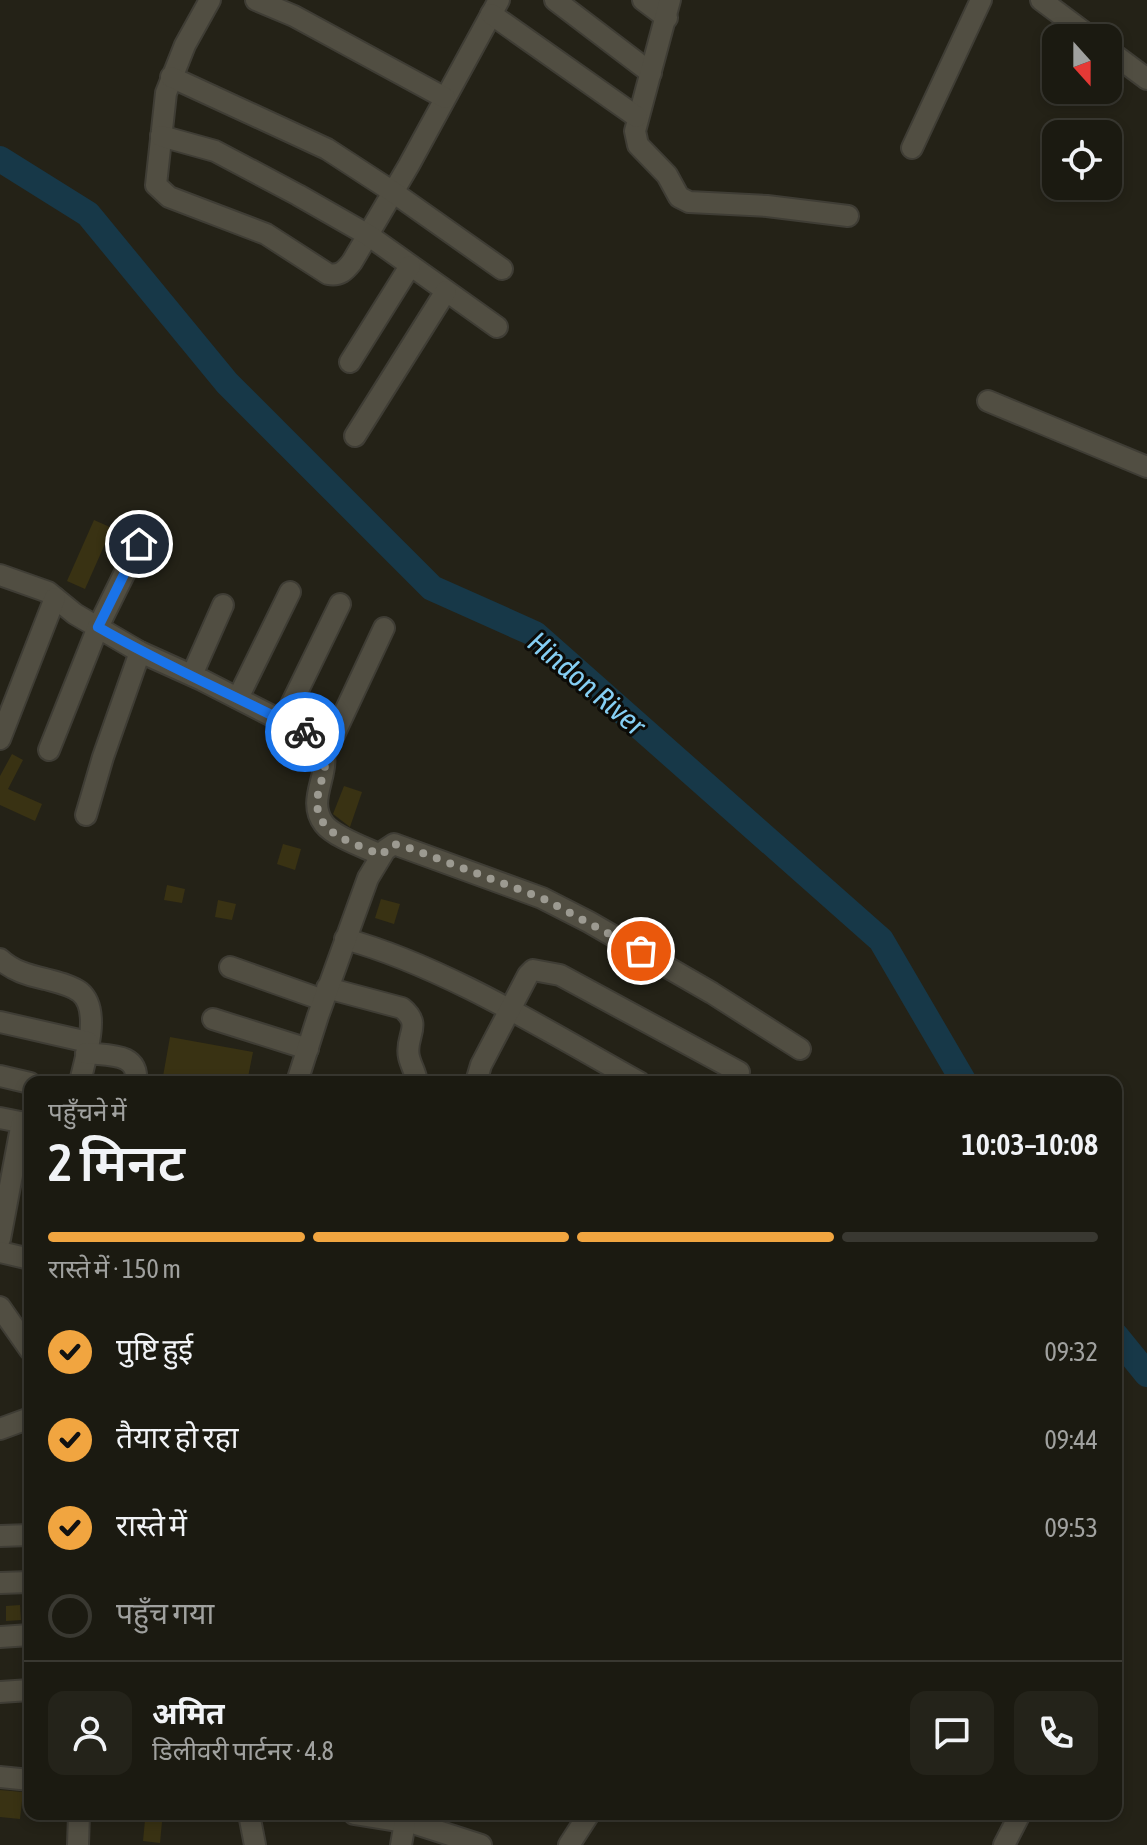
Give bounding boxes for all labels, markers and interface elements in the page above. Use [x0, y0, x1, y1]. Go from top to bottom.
north arrow [1042, 24, 1122, 104]
map controls [1042, 24, 1122, 200]
button: locate [1042, 120, 1122, 200]
pin [105, 510, 173, 578]
icon: home [117, 522, 161, 566]
water label: Hindon River [522, 624, 653, 742]
courier [265, 692, 345, 772]
icon: bike [283, 710, 327, 754]
pin [607, 917, 675, 985]
icon: bag [619, 929, 663, 973]
text: पहुँचने में [48, 1097, 127, 1127]
text: 10:03–10:08 [962, 1127, 1098, 1161]
text: 2 मिनट [48, 1132, 185, 1192]
text: रास्ते में · 150 m [48, 1254, 181, 1284]
icon: check [48, 1330, 92, 1374]
text: पुष्टि हुई [116, 1332, 193, 1366]
text: 09:32 [1044, 1337, 1098, 1367]
icon: check [48, 1418, 92, 1462]
text: तैयार हो रहा [116, 1420, 238, 1454]
text: 09:44 [1044, 1425, 1098, 1455]
icon: check [48, 1506, 92, 1550]
text: रास्ते में [116, 1508, 187, 1542]
text: 09:53 [1044, 1513, 1098, 1543]
text: पहुँच गया [116, 1596, 214, 1630]
button: person [48, 1691, 132, 1775]
button: chat [910, 1691, 994, 1775]
button: phone [1014, 1691, 1098, 1775]
text: अमित [152, 1696, 225, 1730]
text: डिलीवरी पार्टनर · 4.8 [152, 1736, 334, 1766]

